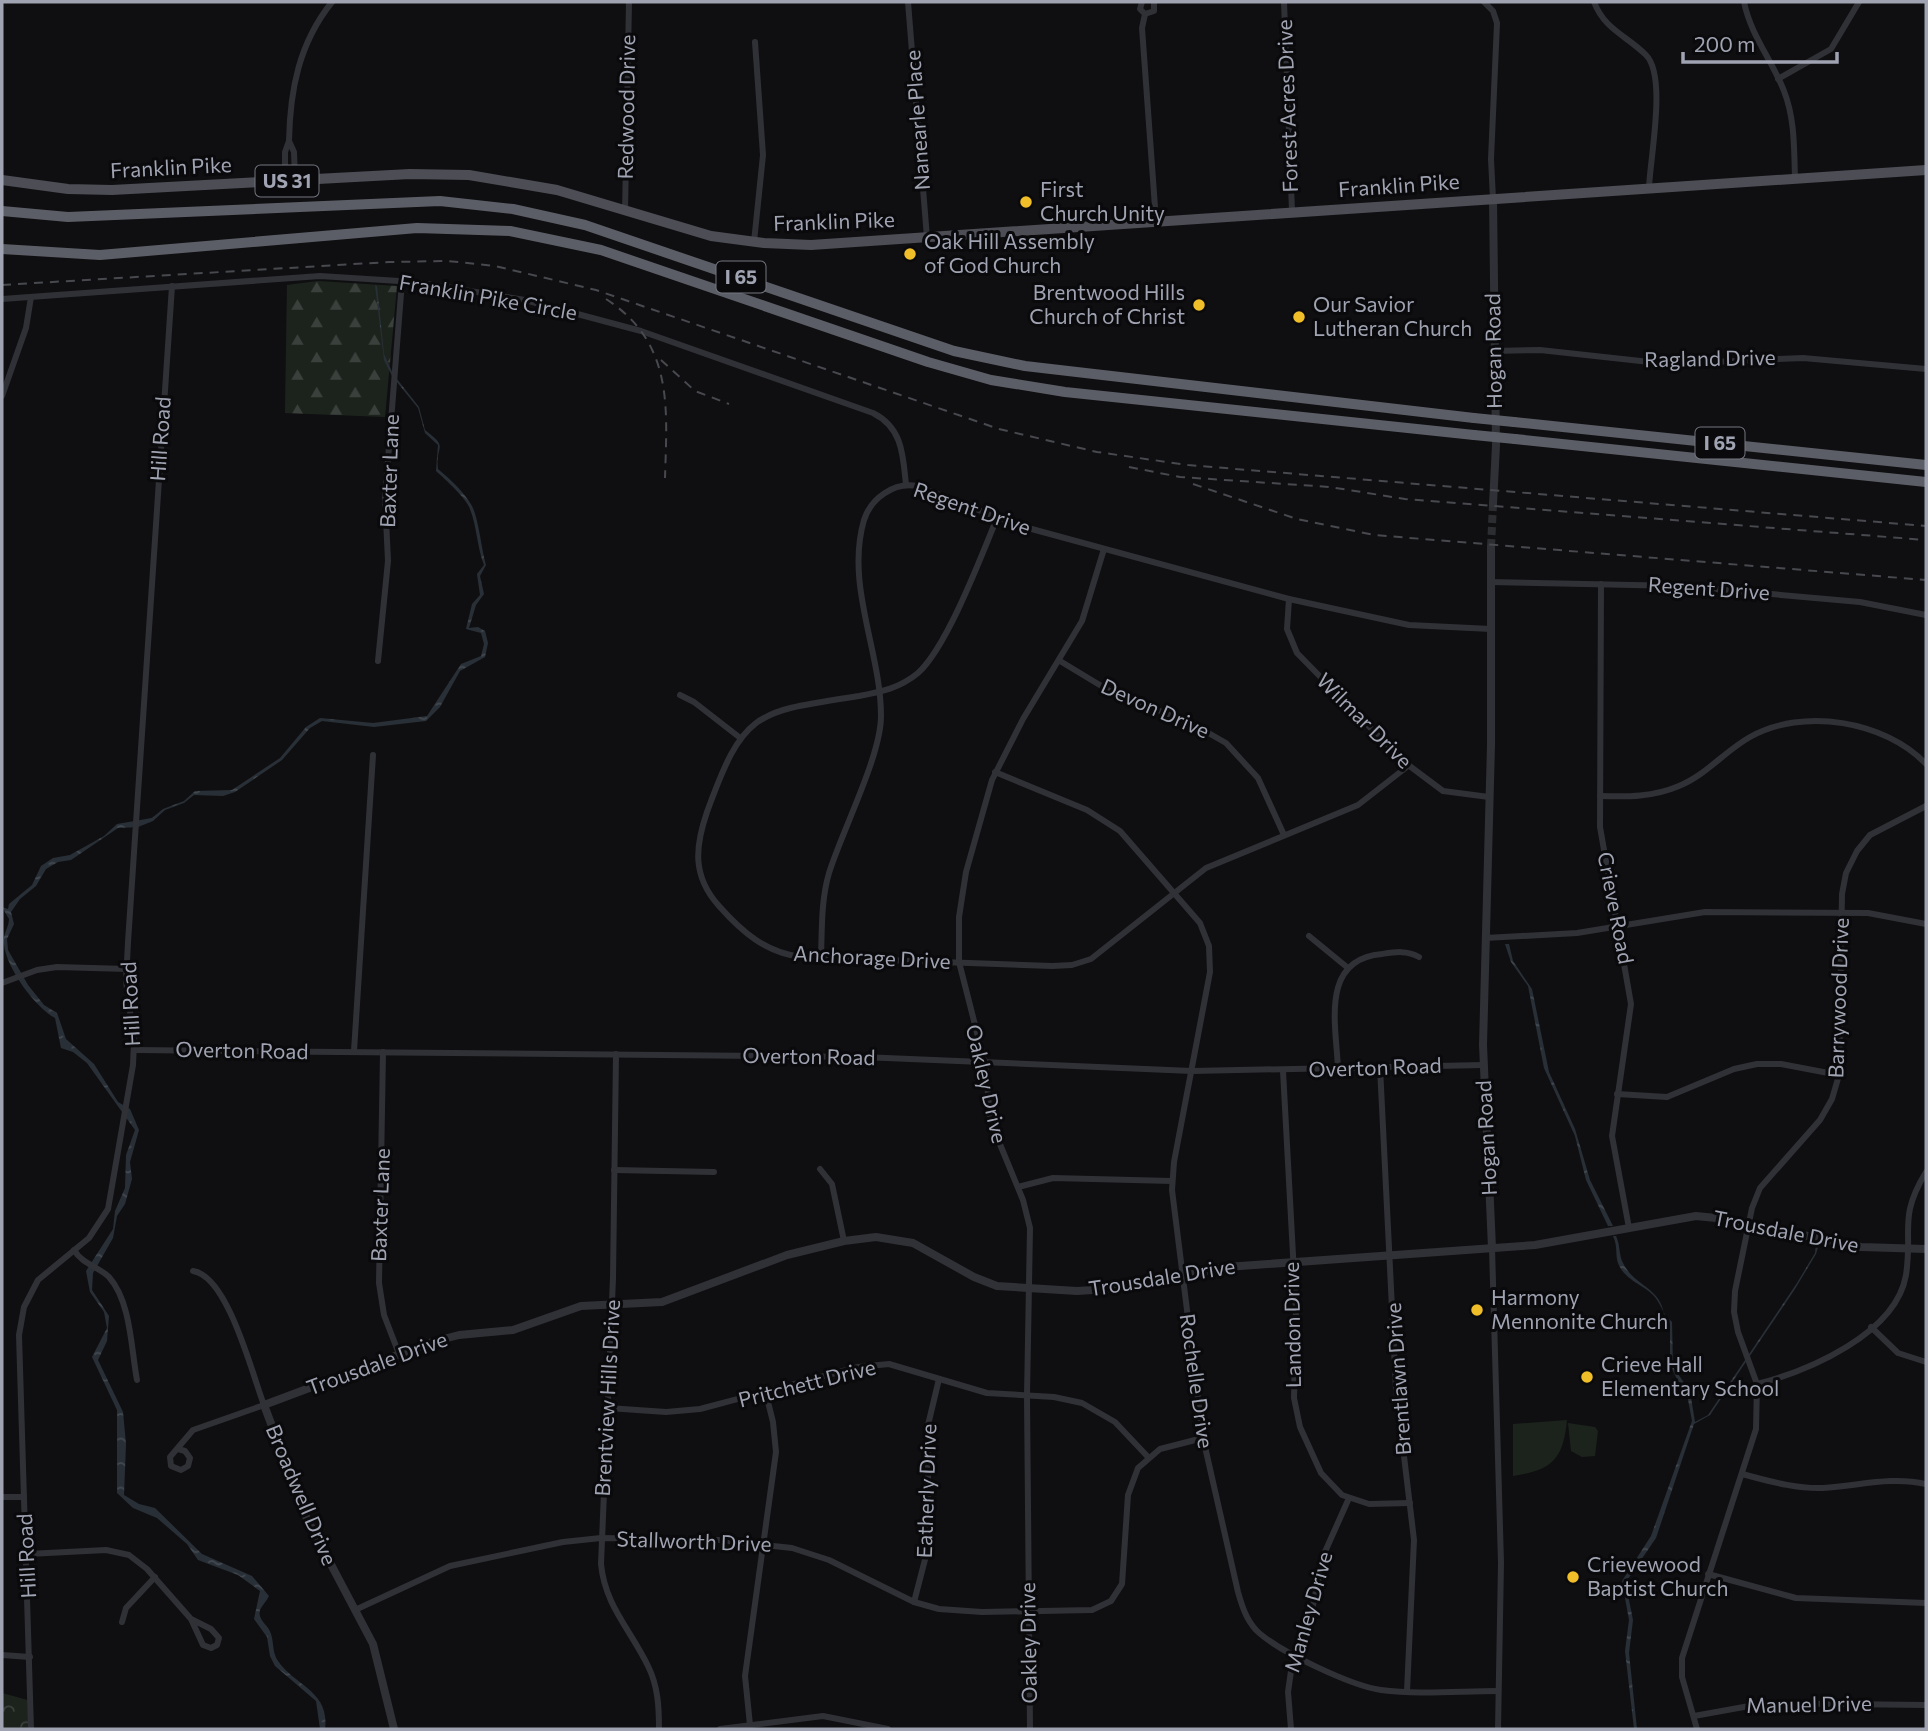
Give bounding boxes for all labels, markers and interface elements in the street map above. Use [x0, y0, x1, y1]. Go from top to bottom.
street label: Forest Acres Drive [1271, 19, 1302, 193]
scale bar [1683, 21, 1837, 65]
text: 200 m [1694, 31, 1755, 56]
street label: Redwood Drive [612, 34, 639, 180]
street label: Nanearle Place [899, 49, 934, 191]
street label: Franklin Pike [110, 151, 232, 182]
road number: US 31 [256, 166, 318, 196]
street label: Franklin Pike [1337, 168, 1460, 201]
place label: First Church Unity [1040, 176, 1165, 225]
marker: First Church Unity [1018, 194, 1034, 210]
street label: Franklin Pike [773, 206, 895, 235]
place label: Oak Hill Assembly of God Church [924, 228, 1095, 277]
marker: Oak Hill Assembly of God Church [902, 246, 918, 262]
road number: I 65 [716, 262, 766, 292]
street label: Franklin Pike Circle [397, 269, 579, 324]
place label: Brentwood Hills Church of Christ [1029, 279, 1185, 328]
place label: Our Savior Lutheran Church [1313, 291, 1472, 340]
street label: Hogan Road [1479, 293, 1506, 409]
marker: Brentwood Hills Church of Christ [1191, 297, 1207, 313]
marker: Our Savior Lutheran Church [1291, 309, 1307, 325]
street label: Ragland Drive [1644, 344, 1776, 371]
street label: Hill Road [144, 396, 175, 482]
street label: Baxter Lane [374, 414, 403, 528]
road number: I 65 [1696, 428, 1744, 458]
street label: Regent Drive [911, 476, 1034, 539]
street label: Regent Drive [1647, 571, 1771, 604]
street label: Wilmar Drive [1312, 667, 1418, 773]
street label: Devon Drive [1098, 673, 1214, 743]
street label: Crieve Road [1593, 850, 1640, 966]
street label: Barrywood Drive [1822, 917, 1853, 1079]
street label: Anchorage Drive [793, 940, 951, 973]
street label: Hill Road [115, 961, 144, 1047]
street label: Oakley Drive [962, 1022, 1013, 1146]
street label: Overton Road [175, 1036, 309, 1063]
street label: Overton Road [742, 1042, 876, 1069]
street label: Overton Road [1308, 1052, 1442, 1081]
street label: Hogan Road [1470, 1080, 1501, 1196]
street label: Baxter Lane [365, 1148, 394, 1262]
street label: Trousdale Drive [1711, 1204, 1861, 1257]
street label: Trousdale Drive [1087, 1253, 1237, 1300]
street label: Landon Drive [1278, 1262, 1305, 1388]
place label: Harmony Mennonite Church [1491, 1284, 1668, 1333]
street label: Brentview Hills Drive [589, 1299, 624, 1497]
street label: Brentlawn Drive [1380, 1302, 1415, 1456]
marker: Harmony Mennonite Church [1469, 1302, 1485, 1318]
street label: Rochelle Drive [1176, 1312, 1219, 1450]
street label: Trousdale Drive [303, 1326, 450, 1400]
place label: Crieve Hall Elementary School [1601, 1351, 1779, 1400]
street label: Pritchett Drive [735, 1353, 878, 1412]
marker: Crieve Hall Elementary School [1579, 1369, 1595, 1385]
street label: Broadwell Drive [262, 1420, 343, 1568]
street label: Eatherly Drive [911, 1423, 940, 1559]
street label: Hill Road [11, 1513, 40, 1599]
street label: Stallworth Drive [616, 1525, 772, 1556]
street label: Manley Drive [1278, 1548, 1337, 1675]
place label: Crievewood Baptist Church [1587, 1551, 1729, 1600]
marker: Crievewood Baptist Church [1565, 1569, 1581, 1585]
street label: Oakley Drive [1014, 1582, 1041, 1704]
street label: Manuel Drive [1746, 1690, 1872, 1717]

